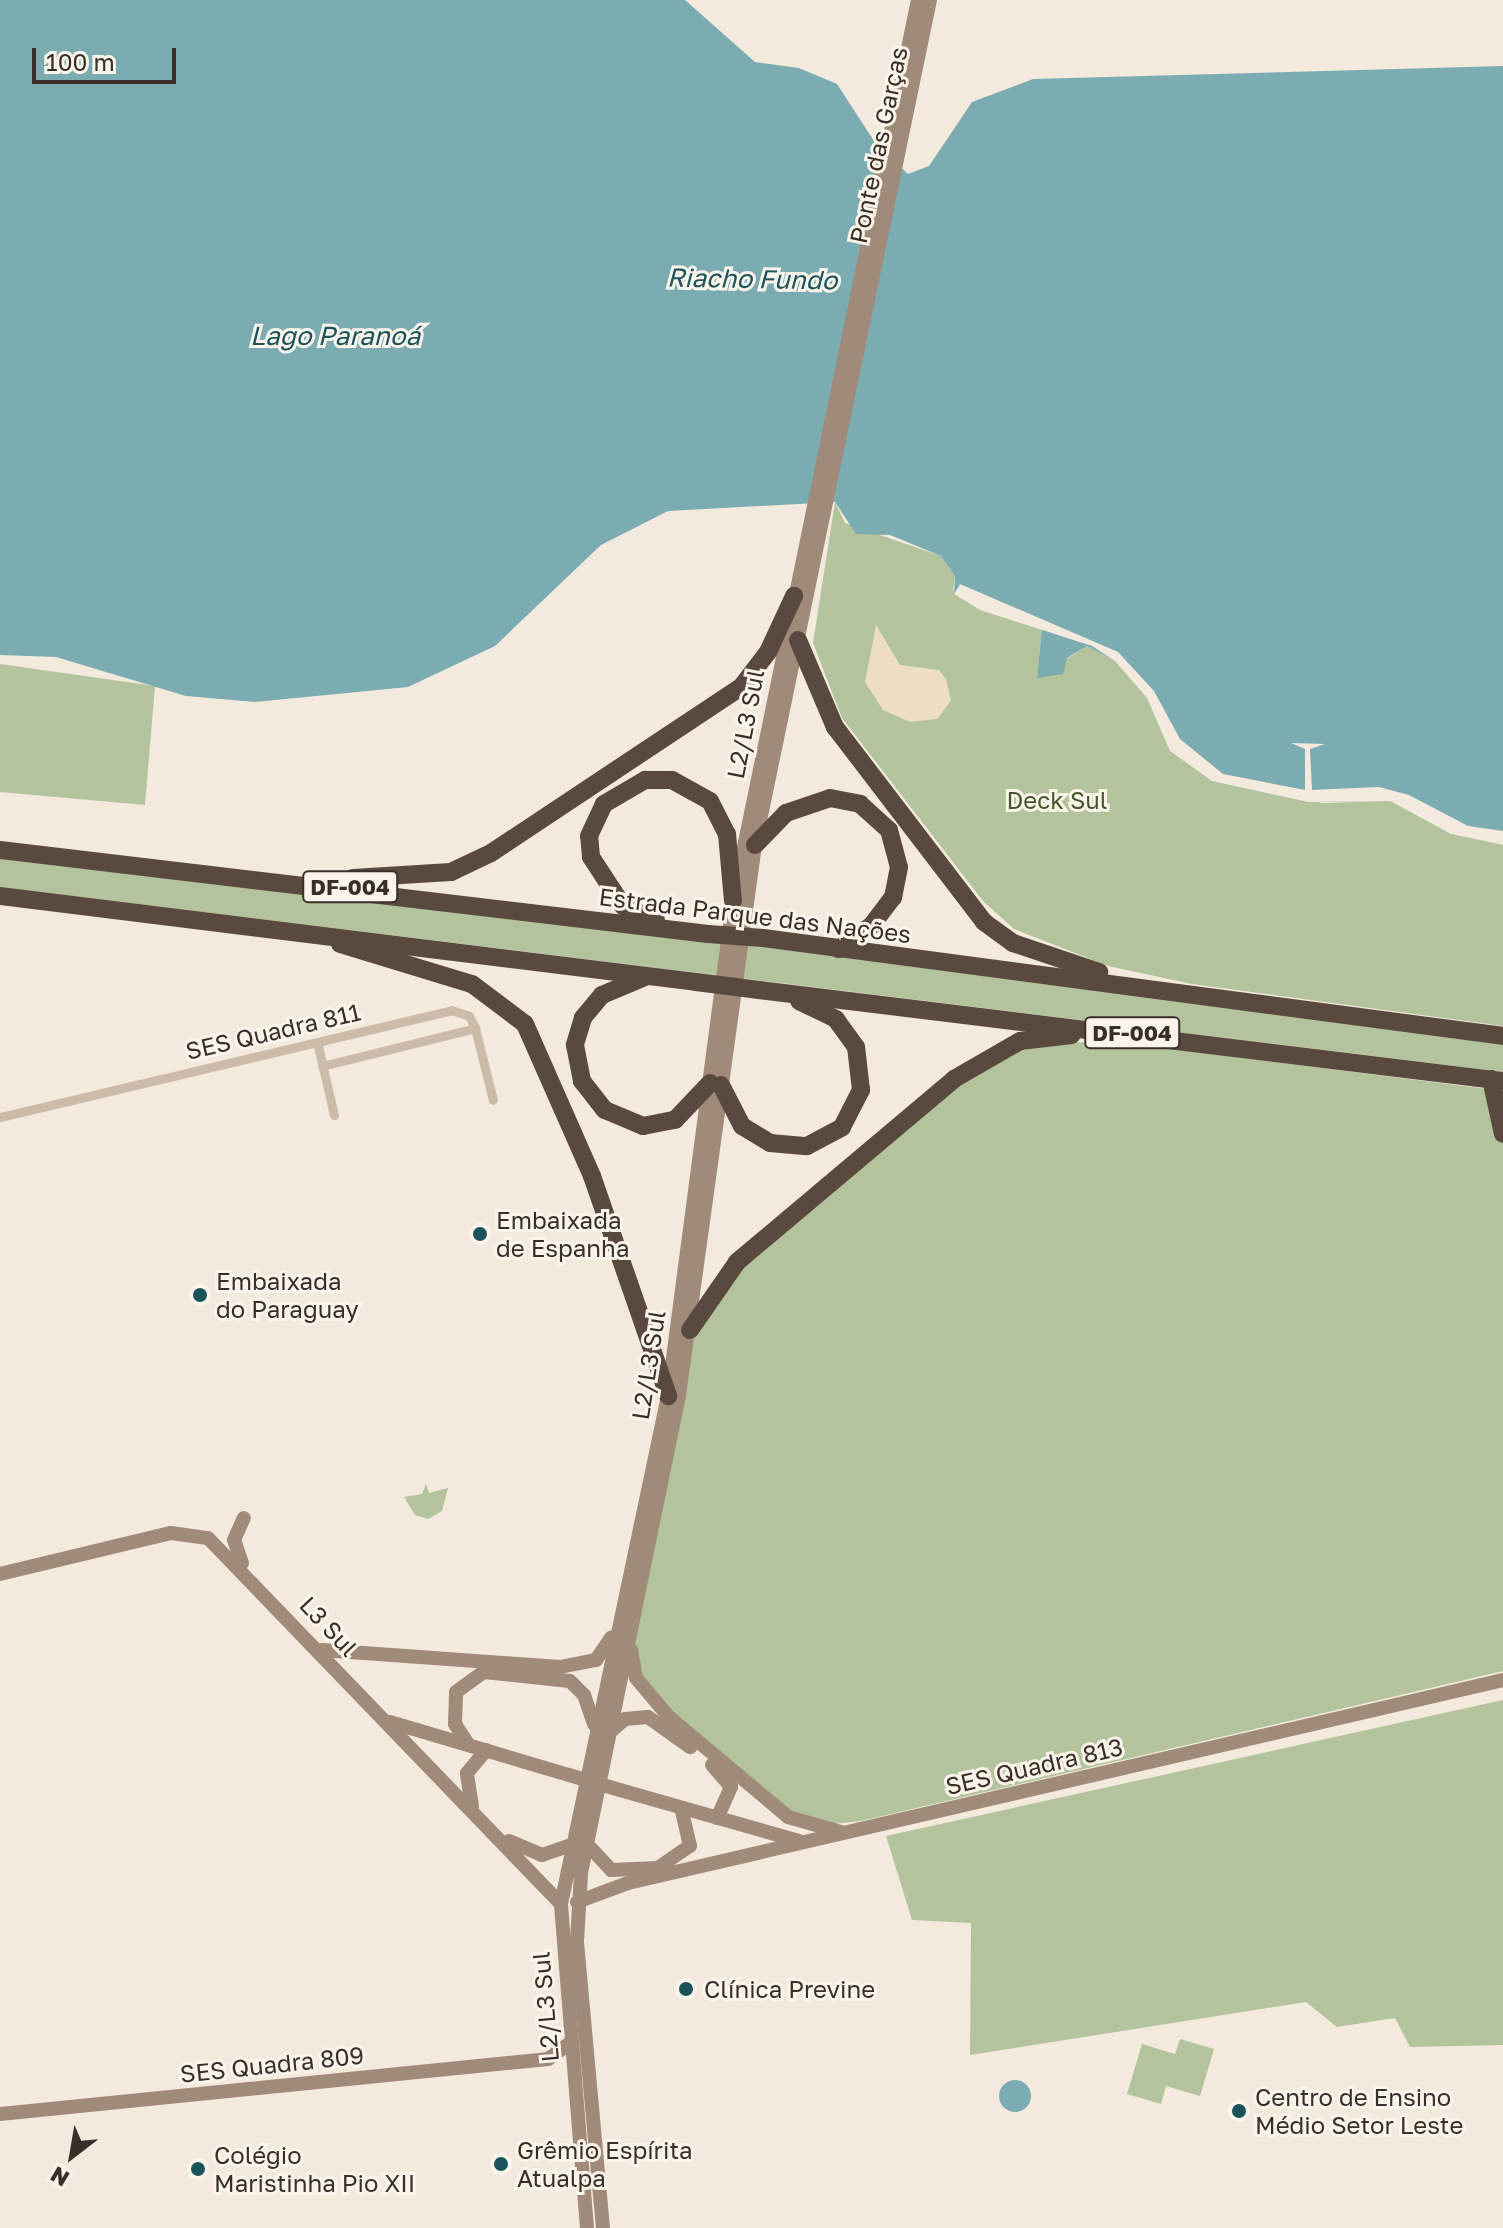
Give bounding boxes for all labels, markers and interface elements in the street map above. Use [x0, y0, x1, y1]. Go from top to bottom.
scale bar [36, 32, 180, 82]
street label: Ponte das Garças [843, 44, 913, 246]
text: 100 m [46, 47, 115, 76]
water label: Riacho Fundo [667, 262, 837, 296]
water label: Lago Paranoá [250, 320, 420, 352]
street label: L2/L3 Sul [720, 667, 770, 781]
park label: Deck Sul [1007, 786, 1107, 814]
road number: DF-004 [302, 869, 398, 905]
street label: Estrada Parque das Nações [597, 882, 913, 948]
street label: SES Quadra 811 [183, 997, 363, 1065]
road number: DF-004 [1084, 1015, 1180, 1051]
place label: Embaixada de Espanha [496, 1206, 629, 1262]
marker: Embaixada de Espanha [471, 1225, 489, 1243]
place label: Embaixada do Paraguay [216, 1267, 359, 1323]
marker: Embaixada do Paraguay [191, 1286, 209, 1304]
street label: L2/L3 Sul [625, 1308, 671, 1422]
street label: L3 Sul [294, 1590, 364, 1662]
street label: SES Quadra 813 [943, 1732, 1125, 1800]
street label: L2/L3 Sul [526, 1951, 564, 2063]
place label: Clínica Previne [704, 1975, 875, 2003]
marker: Clínica Previne [675, 1978, 697, 2000]
street label: SES Quadra 809 [179, 2040, 365, 2088]
place label: Centro de Ensino Médio Setor Leste [1255, 2083, 1463, 2139]
marker: Centro de Ensino Médio Setor Leste [1230, 2102, 1248, 2120]
north arrow [32, 2116, 112, 2196]
place label: Grêmio Espírita Atualpa [517, 2136, 693, 2192]
place label: Colégio Maristinha Pio XII [214, 2141, 415, 2197]
marker: Grêmio Espírita Atualpa [492, 2155, 510, 2173]
marker: Colégio Maristinha Pio XII [189, 2160, 207, 2178]
text: N [45, 2161, 74, 2193]

